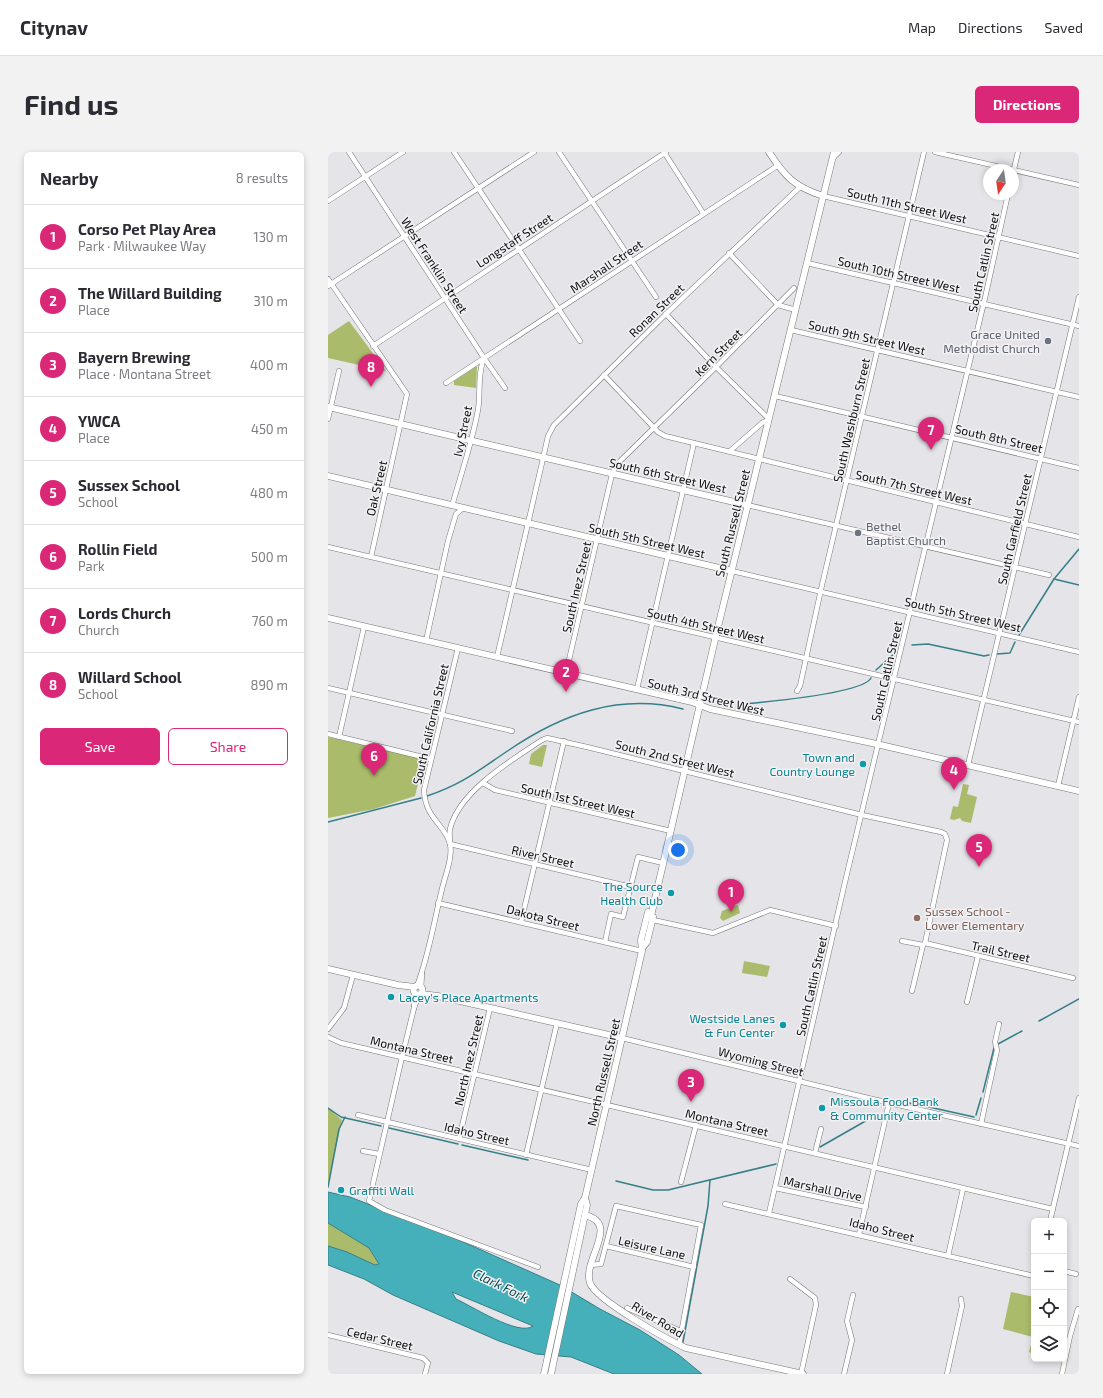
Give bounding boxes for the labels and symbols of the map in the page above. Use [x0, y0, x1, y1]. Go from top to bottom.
north arrow [983, 164, 1019, 200]
street label: South 11th Street West [846, 184, 969, 226]
street label: Longstaff Street [473, 210, 555, 270]
street label: South Catlin Street [965, 210, 1001, 313]
street label: West Franklin Street [399, 215, 471, 316]
street label: Marshall Street [567, 236, 645, 295]
street label: South 10th Street West [837, 253, 962, 295]
street label: Ronan Street [626, 280, 687, 340]
street label: South 9th Street West [807, 317, 927, 357]
street label: Kern Street [691, 325, 745, 379]
place label: Grace United Methodist Church [943, 327, 1040, 355]
marker: Grace United Methodist Church [1043, 336, 1053, 346]
pin: 8 [358, 354, 384, 387]
street label: South Washburn Street [830, 356, 872, 483]
street label: Ivy Street [450, 404, 474, 458]
pin: 7 [918, 417, 944, 450]
street label: South 8th Street [954, 421, 1045, 455]
street label: South 6th Street West [608, 455, 728, 495]
street label: Oak Street [363, 458, 389, 517]
street label: South Russell Street [712, 467, 752, 578]
street label: South 7th Street West [854, 467, 974, 507]
street label: South Garfield Street [994, 472, 1034, 586]
place label: Bethel Baptist Church [866, 519, 946, 547]
street label: South 5th Street West [587, 520, 707, 560]
marker: Bethel Baptist Church [853, 528, 863, 538]
street label: South Inez Street [559, 540, 593, 634]
street label: South 5th Street West [903, 594, 1023, 634]
street label: South 4th Street West [646, 605, 767, 645]
street label: South Catlin Street [868, 619, 904, 722]
pin: 2 [553, 659, 579, 692]
street label: South California Street [409, 662, 451, 786]
street label: South 3rd Street West [646, 675, 766, 717]
street label: South 2nd Street West [614, 736, 736, 780]
pin: 6 [361, 743, 387, 776]
place label: Town and Country Lounge [770, 750, 855, 778]
pin: 4 [941, 757, 967, 790]
marker: Town and Country Lounge [858, 759, 868, 769]
street label: South 1st Street West [519, 780, 637, 820]
pin: 5 [966, 834, 992, 867]
your location [668, 840, 688, 860]
street label: River Street [510, 842, 576, 870]
place label: The Source Health Club [600, 879, 663, 907]
pin: 1 [718, 879, 744, 912]
marker: The Source Health Club [666, 888, 676, 898]
street label: Dakota Street [505, 901, 581, 933]
place label: Sussex School - Lower Elementary [925, 904, 1025, 932]
marker: Sussex School - Lower Elementary [912, 913, 922, 923]
street label: South Catlin Street [793, 934, 829, 1037]
street label: Trail Street [970, 937, 1032, 965]
place label: Lacey's Place Apartments [399, 990, 538, 1004]
marker: Lacey's Place Apartments [386, 992, 396, 1002]
place label: Westside Lanes & Fun Center [689, 1011, 775, 1039]
street label: North Inez Street [451, 1013, 485, 1107]
street label: North Russell Street [584, 1016, 622, 1127]
marker: Westside Lanes & Fun Center [778, 1020, 788, 1030]
street label: Montana Street [369, 1033, 455, 1065]
street label: Wyoming Street [717, 1044, 806, 1078]
pin: 3 [678, 1069, 704, 1102]
place label: Missoula Food Bank & Community Center [830, 1094, 943, 1122]
marker: Missoula Food Bank & Community Center [817, 1103, 827, 1113]
street label: Montana Street [684, 1106, 770, 1138]
street label: Idaho Street [443, 1119, 511, 1147]
street label: Marshall Drive [783, 1173, 863, 1203]
place label: Graffiti Wall [349, 1183, 415, 1197]
marker: Graffiti Wall [336, 1185, 346, 1195]
street label: Idaho Street [848, 1214, 916, 1244]
street label: Leisure Lane [617, 1232, 687, 1262]
water label: Clark Fork [471, 1265, 531, 1305]
street label: River Road [630, 1298, 686, 1340]
street label: Cedar Street [346, 1324, 415, 1352]

